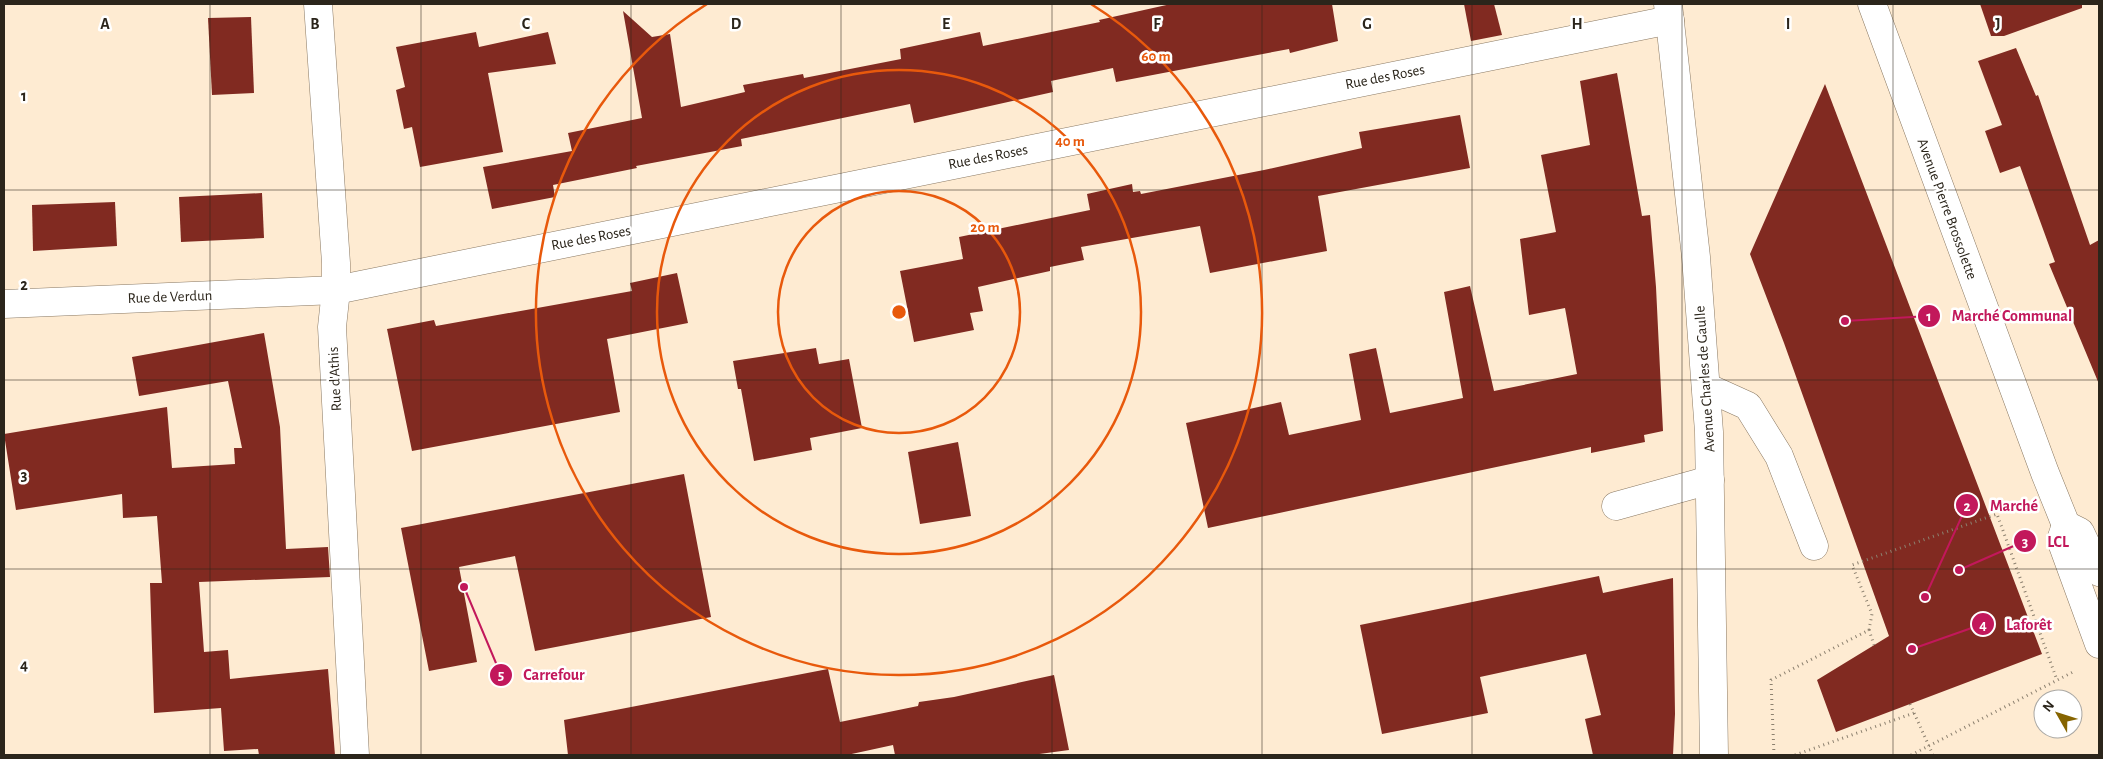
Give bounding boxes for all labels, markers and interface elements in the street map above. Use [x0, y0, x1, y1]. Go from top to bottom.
text: A [100, 16, 110, 32]
text: B [310, 16, 320, 32]
text: C [522, 16, 531, 32]
text: D [731, 16, 742, 32]
text: E [942, 16, 950, 32]
text: F [1153, 16, 1161, 32]
text: G [1362, 16, 1372, 32]
text: H [1571, 16, 1583, 32]
text: I [1786, 16, 1790, 32]
text: J [1995, 16, 2001, 32]
text: 60 m [1141, 49, 1171, 64]
street label: Rue des Roses [1344, 62, 1426, 92]
text: 1 [21, 88, 27, 104]
text: 40 m [1055, 134, 1085, 149]
street label: Avenue Pierre Brossolette [1914, 136, 1980, 282]
street label: Rue des Roses [947, 142, 1029, 172]
text: 20 m [970, 220, 1000, 235]
street label: Rue des Roses [550, 223, 632, 253]
text: 2 [20, 277, 28, 293]
street label: Rue de Verdun [127, 288, 213, 306]
callout: Marché Communal [1916, 300, 2082, 331]
centre of rings [890, 303, 908, 321]
street label: Avenue Charles de Gaulle [1692, 305, 1718, 453]
text: Marché Communal [1952, 308, 2072, 324]
text: 1 [1926, 309, 1932, 324]
street label: Rue d'Athis [326, 346, 344, 412]
text: 3 [21, 467, 28, 483]
callout: Marché [1955, 490, 2048, 521]
text: Marché [1990, 498, 2038, 514]
text: 2 [1963, 499, 1971, 514]
callout: LCL [2012, 526, 2079, 557]
text: LCL [2047, 534, 2069, 550]
text: 3 [2022, 535, 2028, 550]
callout: Laforêt [1971, 609, 2062, 640]
text: Laforêt [2006, 617, 2053, 633]
text: 4 [1979, 618, 1987, 633]
text: 4 [20, 657, 28, 673]
callout: Carrefour [488, 659, 595, 690]
text: Carrefour [523, 667, 585, 683]
text: 5 [498, 668, 504, 683]
north arrow [2033, 689, 2083, 739]
text: N [2040, 698, 2057, 715]

